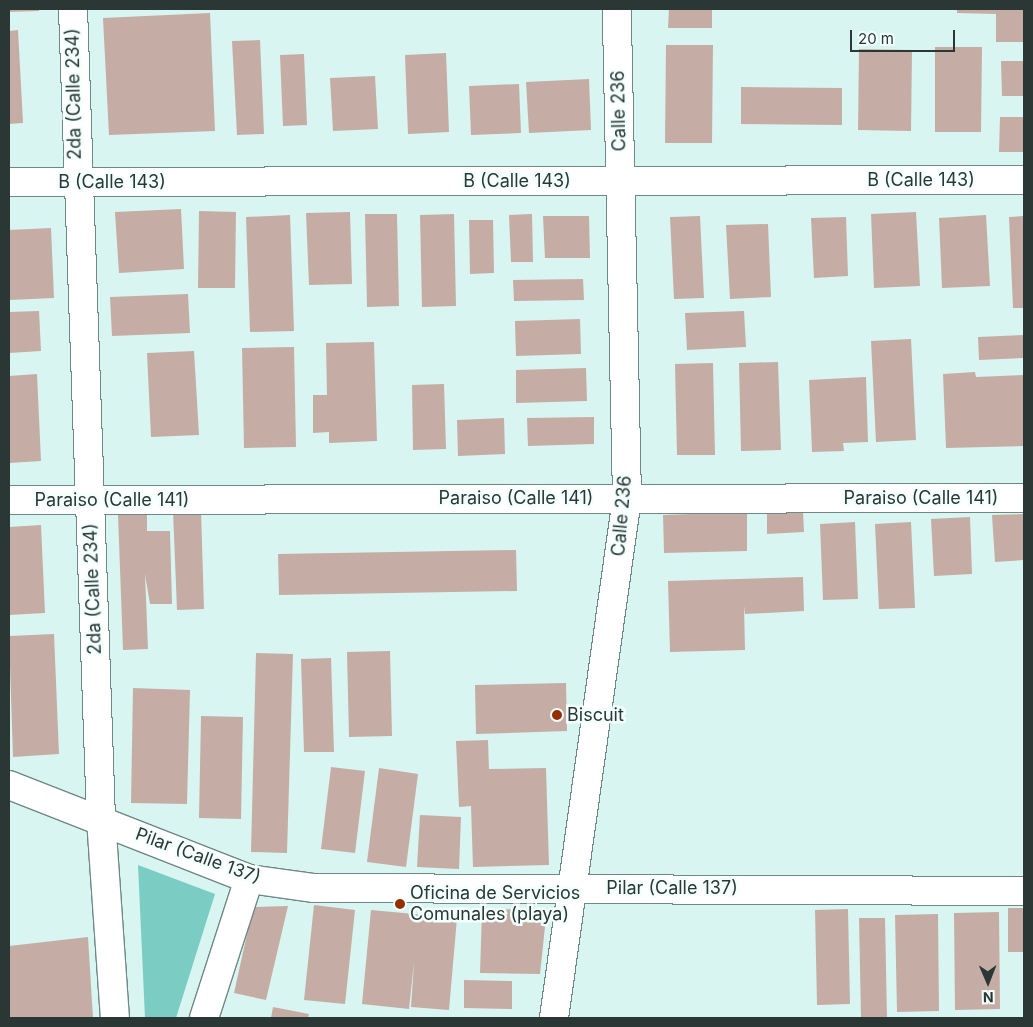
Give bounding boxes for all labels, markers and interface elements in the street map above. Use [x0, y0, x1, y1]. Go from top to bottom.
scale bar [853, 20, 958, 52]
street label: 2da (Calle 234) [62, 28, 86, 160]
text: 20 m [858, 29, 894, 48]
street label: Calle 236 [607, 70, 631, 152]
street label: B (Calle 143) [867, 169, 975, 191]
street label: B (Calle 143) [463, 170, 571, 192]
street label: B (Calle 143) [58, 171, 166, 193]
street label: Calle 236 [608, 475, 636, 557]
street label: Paraiso (Calle 141) [439, 487, 593, 509]
street label: Paraiso (Calle 141) [844, 487, 998, 509]
street label: Paraiso (Calle 141) [35, 489, 189, 511]
street label: 2da (Calle 234) [80, 523, 106, 655]
place label: Biscuit [567, 704, 624, 726]
marker: Biscuit [551, 709, 563, 721]
street label: Pilar (Calle 137) [133, 823, 263, 889]
street label: Pilar (Calle 137) [606, 877, 738, 899]
place label: Oficina de Servicios Comunales (playa) [410, 883, 580, 926]
marker: Oficina de Servicios Comunales (playa) [394, 898, 406, 910]
north arrow [963, 957, 1013, 1007]
text: N [983, 989, 994, 1006]

